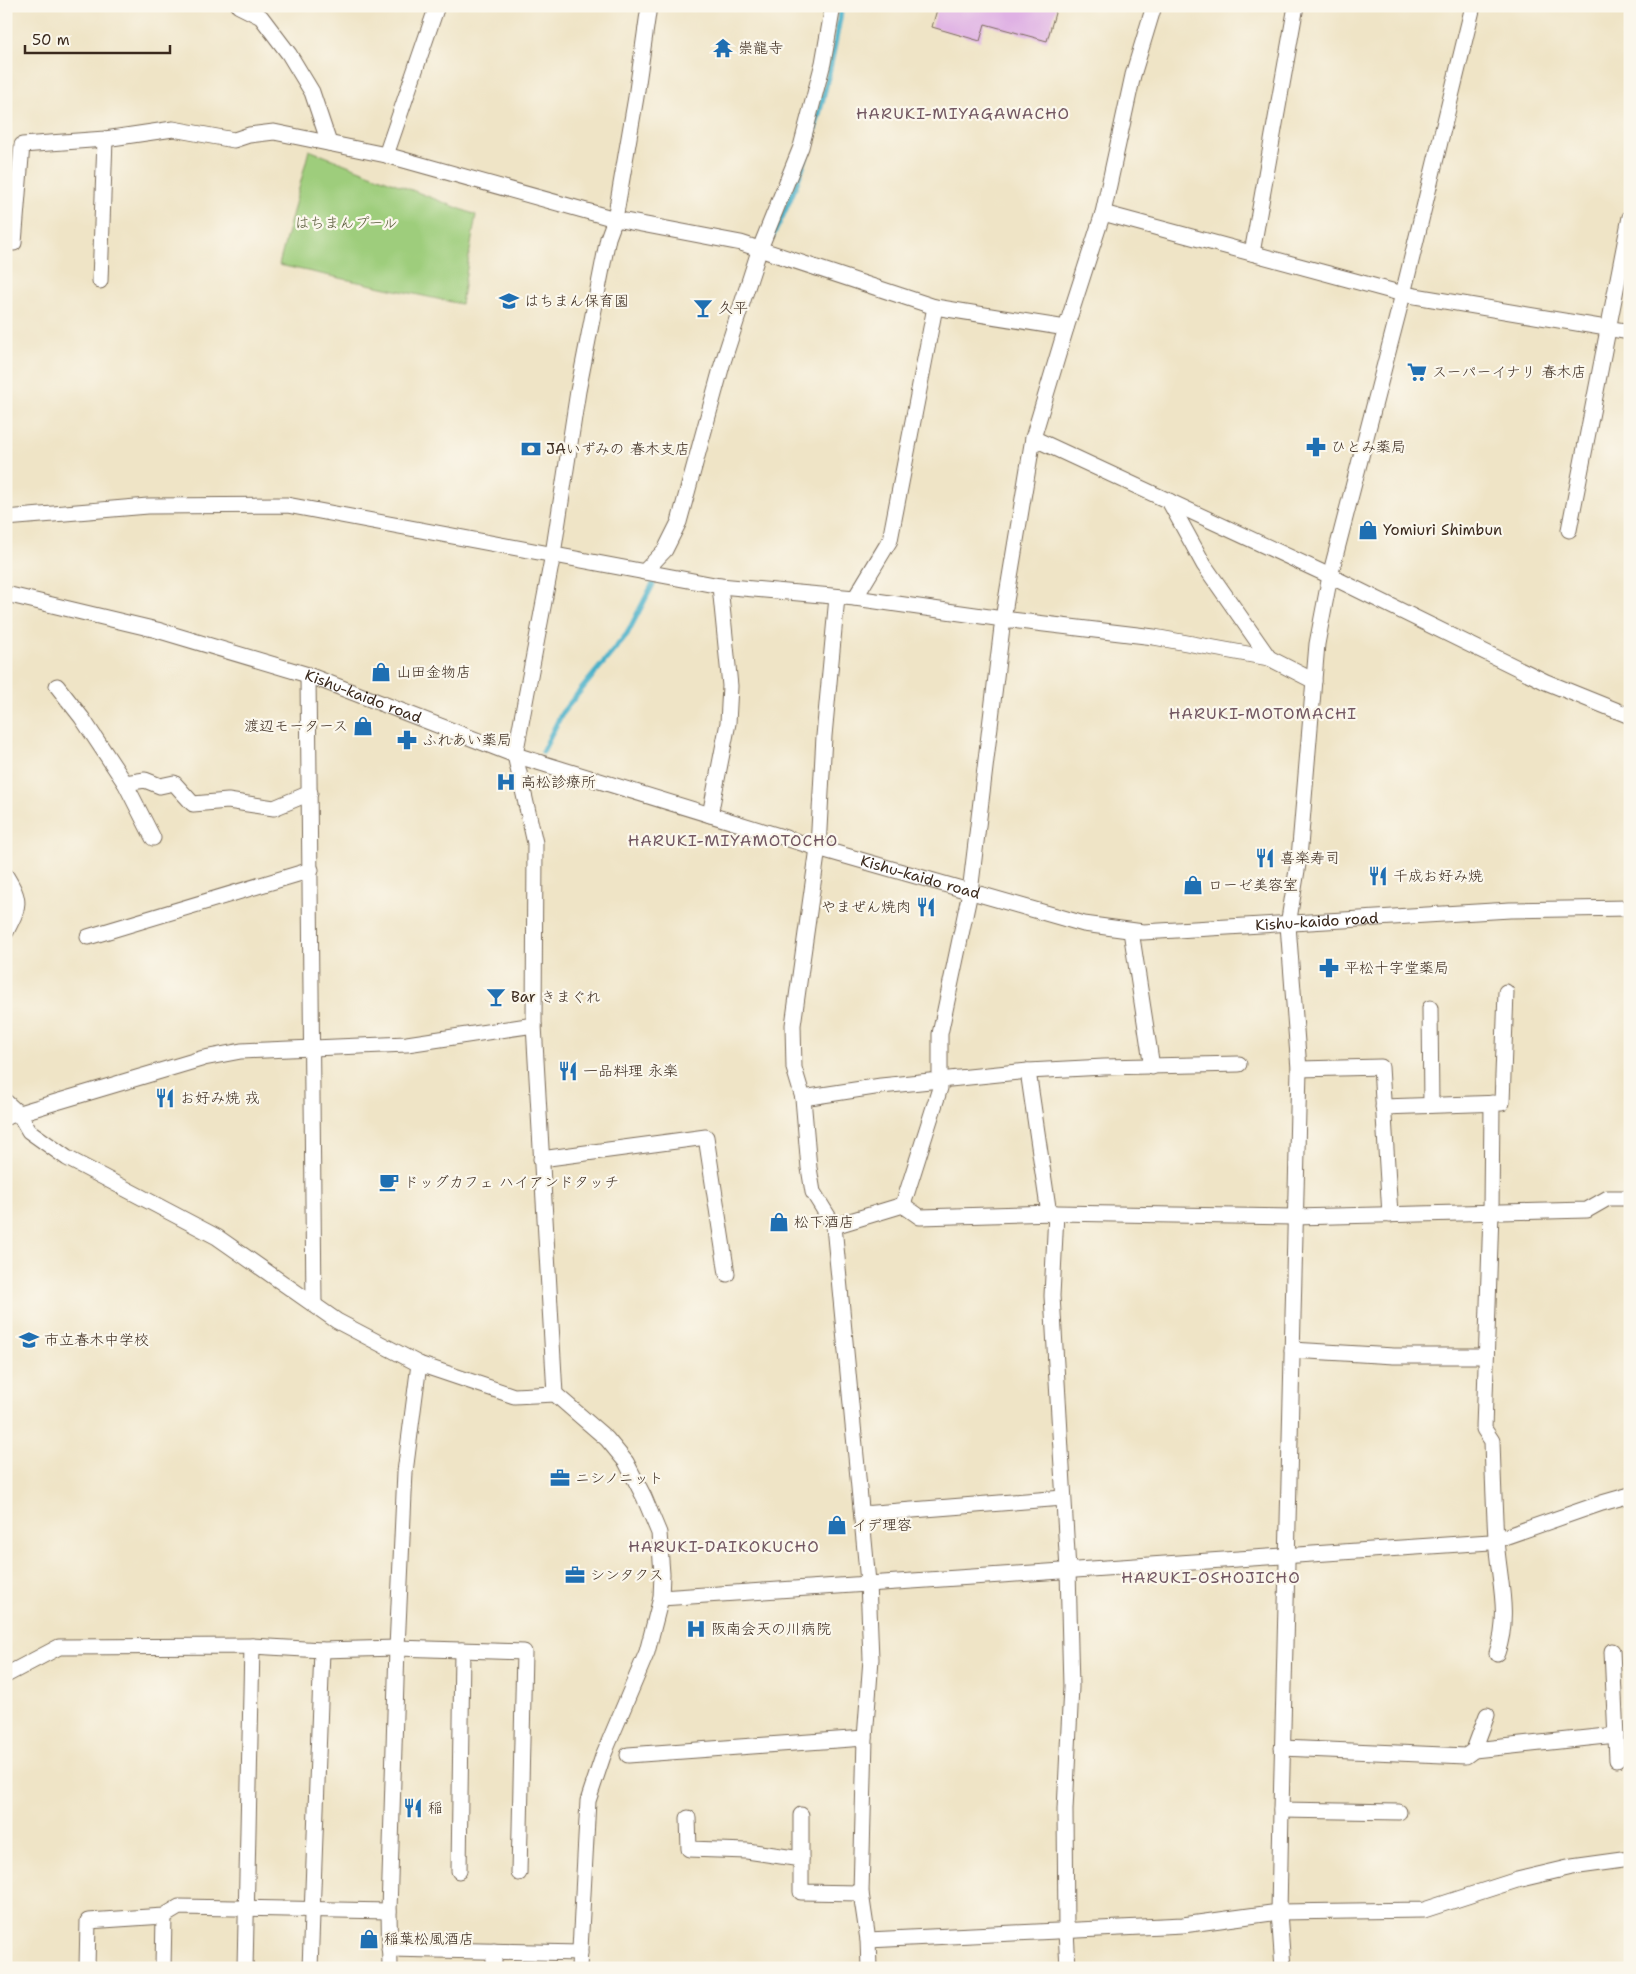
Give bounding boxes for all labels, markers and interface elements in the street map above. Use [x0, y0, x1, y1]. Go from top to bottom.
scale bar [25, 22, 170, 54]
text: 50 m [32, 30, 70, 50]
temple icon: 崇龍寺 [712, 37, 734, 59]
place label: 崇龍寺 [738, 38, 783, 58]
district label: HARUKI-MIYAGAWACHO [856, 103, 1070, 124]
park label: はちまんプール [294, 213, 398, 233]
school or university icon: はちまん保育園 [498, 290, 520, 312]
place label: はちまん保育園 [524, 291, 629, 311]
bar icon: 久平 [692, 297, 714, 319]
place label: 久平 [718, 298, 748, 318]
supermarket icon: スーパーイナリ 春木店 [1406, 361, 1428, 383]
place label: スーパーイナリ 春木店 [1432, 362, 1586, 382]
pharmacy icon: ひとみ薬局 [1305, 436, 1327, 458]
place label: ひとみ薬局 [1331, 437, 1406, 457]
bank icon: JAいずみの 春木支店 [520, 438, 542, 460]
place label: JAいずみの 春木支店 [546, 439, 690, 459]
shop icon: Yomiuri Shimbun [1357, 519, 1379, 541]
place label: Yomiuri Shimbun [1383, 520, 1502, 540]
shop icon: 山田金物店 [370, 661, 392, 683]
place label: 山田金物店 [396, 662, 471, 682]
street label: Kishu-kaido road [302, 665, 425, 728]
district label: HARUKI-MOTOMACHI [1169, 703, 1357, 724]
shop icon: 渡辺モータース [352, 715, 374, 737]
place label: 渡辺モータース [244, 716, 348, 736]
pharmacy icon: ふれあい薬局 [396, 729, 418, 751]
place label: ふれあい薬局 [422, 730, 512, 750]
hospital icon: 高松診療所 [495, 771, 517, 793]
place label: 高松診療所 [521, 772, 596, 792]
district label: HARUKI-MIYAMOTOCHO [628, 830, 838, 851]
restaurant icon: 喜楽寿司 [1254, 847, 1276, 869]
place label: 喜楽寿司 [1280, 848, 1340, 868]
street label: Kishu-kaido road [858, 851, 983, 904]
restaurant icon: 千成お好み焼 [1367, 865, 1389, 887]
place label: 千成お好み焼 [1393, 866, 1483, 886]
shop icon: ローゼ美容室 [1182, 874, 1204, 896]
place label: ローゼ美容室 [1208, 875, 1298, 895]
restaurant icon: やまぜん焼肉 [915, 896, 937, 918]
place label: やまぜん焼肉 [821, 897, 911, 917]
street label: Kishu-kaido road [1255, 908, 1380, 935]
pharmacy icon: 平松十字堂薬局 [1318, 957, 1340, 979]
place label: 平松十字堂薬局 [1344, 958, 1449, 978]
bar icon: Bar きまぐれ [485, 986, 507, 1008]
place label: Bar きまぐれ [511, 987, 601, 1007]
restaurant icon: 一品料理 永楽 [557, 1060, 579, 1082]
place label: 一品料理 永楽 [583, 1061, 678, 1081]
restaurant icon: お好み焼 戎 [154, 1087, 176, 1109]
place label: お好み焼 戎 [180, 1088, 260, 1108]
cafe icon: ドッグカフェ ハイアンドタッチ [378, 1171, 400, 1193]
place label: ドッグカフェ ハイアンドタッチ [404, 1172, 619, 1192]
shop icon: 松下酒店 [768, 1211, 790, 1233]
place label: 松下酒店 [794, 1212, 854, 1232]
school or university icon: 市立春木中学校 [18, 1329, 40, 1351]
place label: 市立春木中学校 [44, 1330, 149, 1350]
office icon: ニシノニット [549, 1467, 571, 1489]
place label: ニシノニット [575, 1468, 664, 1488]
shop icon: イデ理容 [826, 1514, 848, 1536]
place label: イデ理容 [852, 1515, 912, 1535]
district label: HARUKI-DAIKOKUCHO [628, 1536, 820, 1557]
office icon: シンタクス [564, 1564, 586, 1586]
place label: シンタクス [590, 1565, 664, 1585]
district label: HARUKI-OSHOJICHO [1121, 1567, 1301, 1588]
hospital icon: 阪南会天の川病院 [685, 1618, 707, 1640]
place label: 阪南会天の川病院 [711, 1619, 831, 1639]
restaurant icon: 稲 [402, 1797, 424, 1819]
place label: 稲 [428, 1798, 443, 1818]
shop icon: 稲葉松風酒店 [358, 1928, 380, 1950]
place label: 稲葉松風酒店 [384, 1929, 474, 1949]

